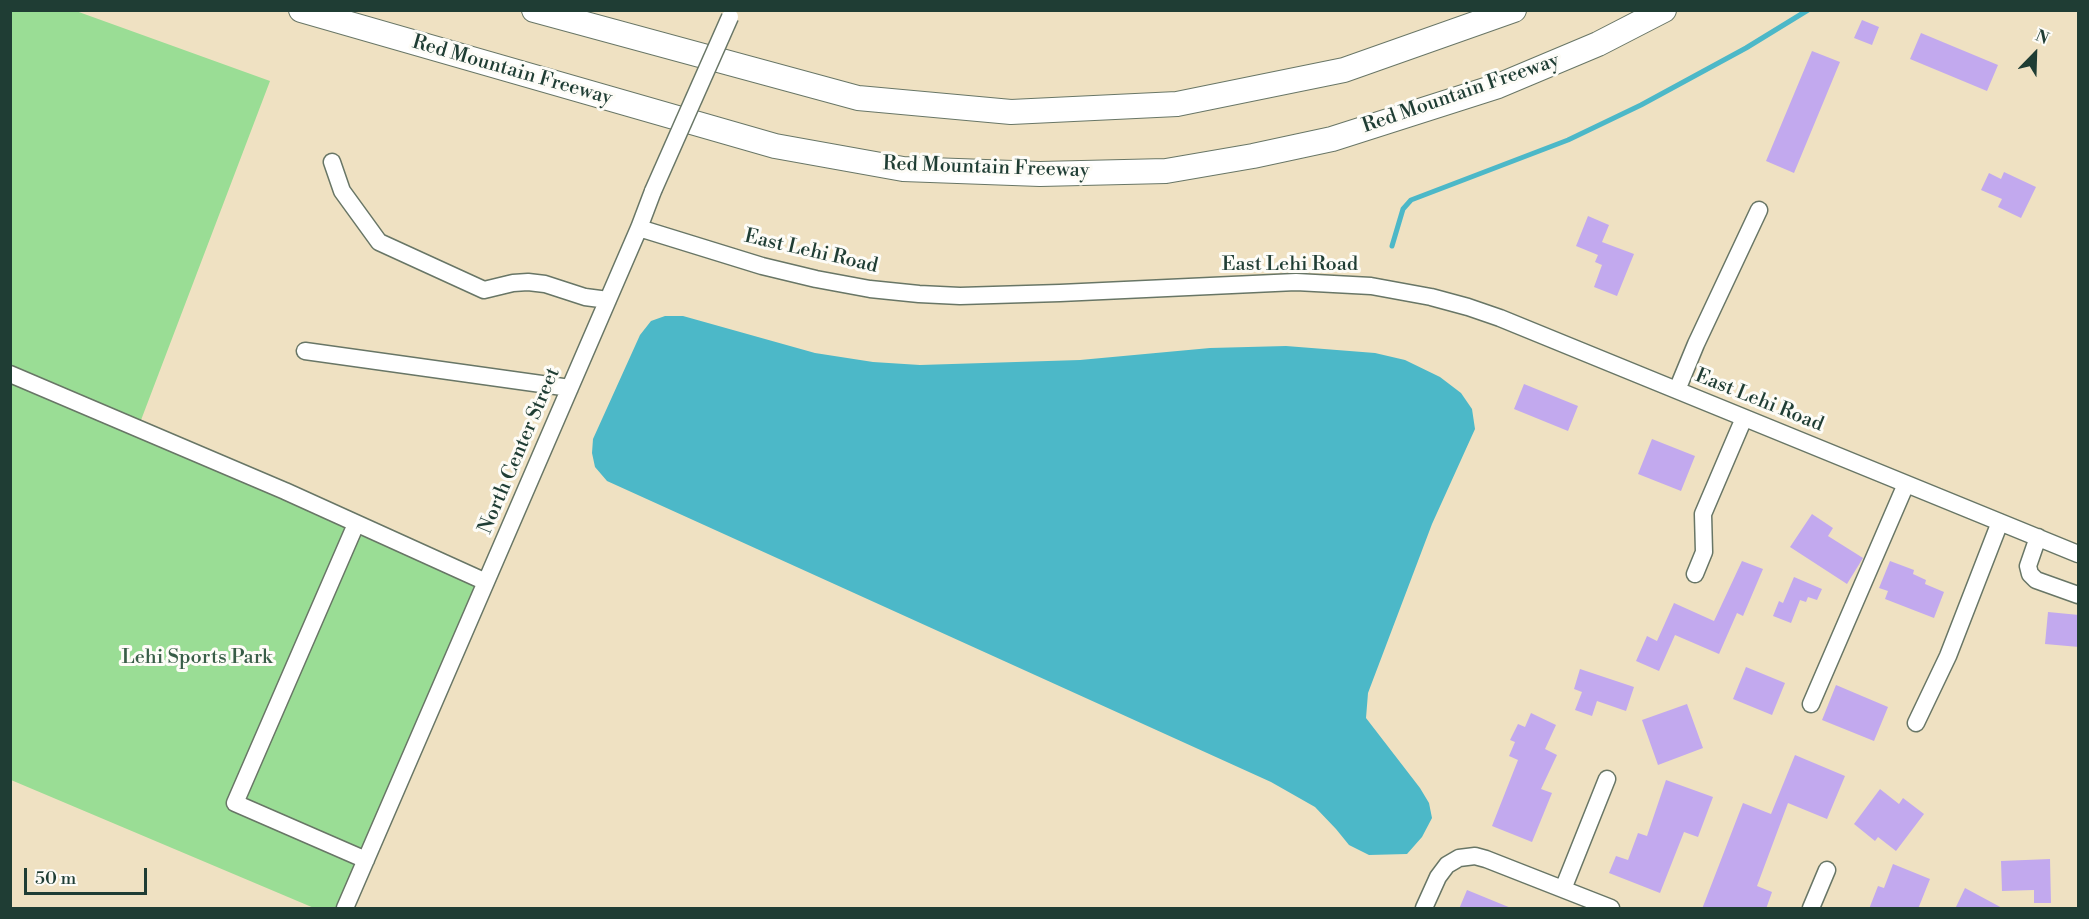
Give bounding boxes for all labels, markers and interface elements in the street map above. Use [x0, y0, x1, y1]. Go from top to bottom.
north arrow [2005, 24, 2065, 84]
text: N [2032, 26, 2052, 49]
street label: Red Mountain Freeway [409, 31, 615, 111]
street label: Red Mountain Freeway [1359, 49, 1563, 139]
street label: Red Mountain Freeway [882, 152, 1090, 184]
street label: East Lehi Road [742, 225, 880, 279]
street label: East Lehi Road [1222, 253, 1358, 277]
street label: North Center Street [474, 364, 566, 538]
street label: East Lehi Road [1691, 364, 1827, 438]
park label: Lehi Sports Park [121, 646, 273, 670]
scale bar [27, 856, 150, 894]
text: 50 m [35, 867, 76, 890]

